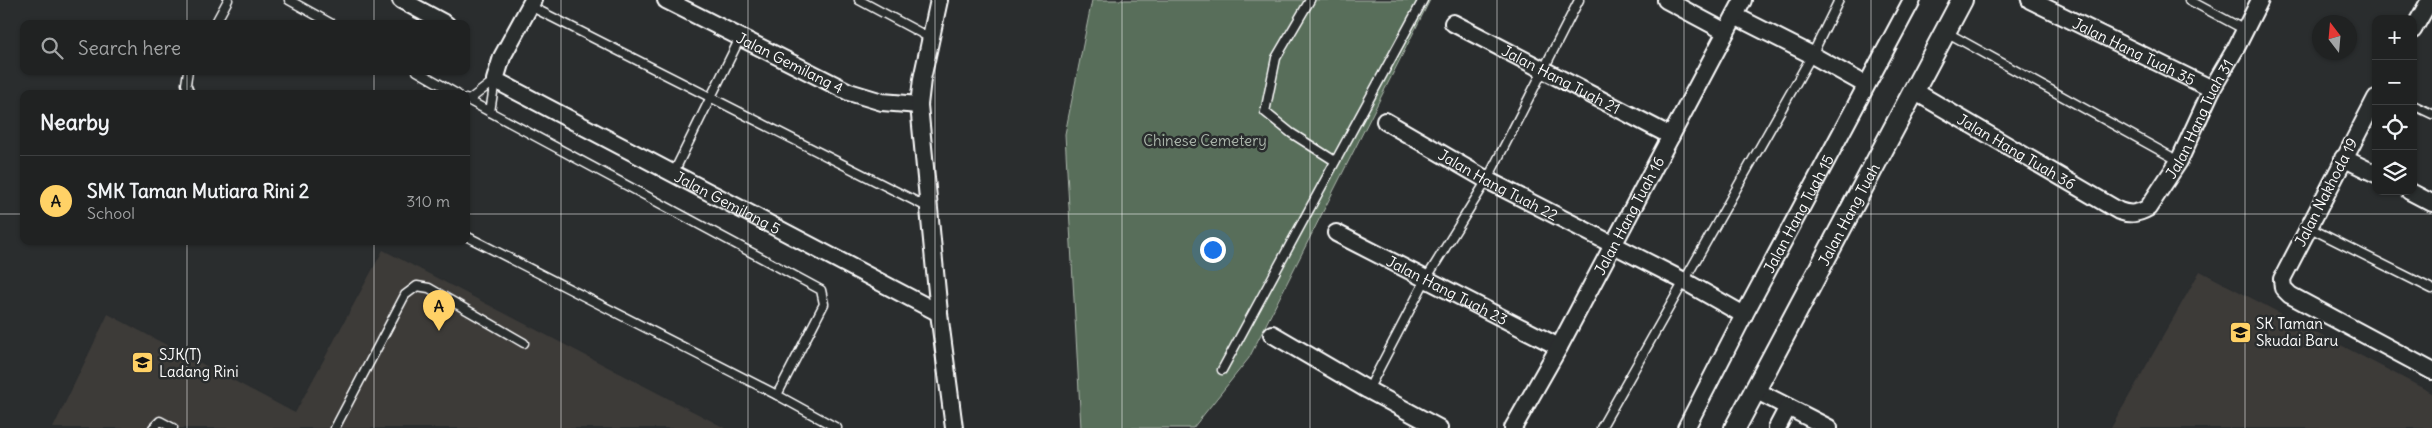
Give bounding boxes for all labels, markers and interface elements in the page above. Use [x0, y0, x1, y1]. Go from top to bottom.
street label: Jalan Hang Tuah 35 [2070, 13, 2199, 89]
north arrow [2312, 15, 2357, 60]
map controls [2372, 15, 2417, 195]
button: + [2372, 15, 2417, 60]
search box [20, 20, 470, 75]
street label: Jalan Gemilang 4 [734, 28, 847, 97]
icon: search [38, 34, 66, 62]
text: Search here [78, 36, 181, 60]
street label: Jalan Hang Tuah 21 [1499, 41, 1624, 118]
street label: Jalan Hang Tuah 31 [2161, 56, 2237, 182]
button: − [2372, 60, 2417, 105]
button: locate [2372, 105, 2417, 150]
text: Nearby [40, 109, 110, 136]
street label: Jalan Hang Tuah 36 [1954, 109, 2079, 193]
park label: Chinese Cemetery [1143, 131, 1267, 150]
street label: Jalan Nakhoda 19 [2290, 134, 2362, 250]
street label: Jalan Hang Tuah 22 [1435, 145, 1561, 224]
button: layers [2372, 150, 2417, 195]
street label: Jalan Hang Tuah 15 [1759, 151, 1837, 276]
street label: Jalan Hang Tuah 16 [1590, 153, 1668, 278]
street label: Jalan Hang Tuah [1813, 159, 1883, 269]
street label: Jalan Gemilang 5 [672, 167, 784, 238]
text: SMK Taman Mutiara Rini 2 [87, 179, 309, 203]
text: A [51, 191, 61, 211]
text: 310 m [406, 191, 450, 211]
text: School [87, 203, 135, 223]
your location [1200, 237, 1226, 263]
street label: Jalan Hang Tuah 23 [1384, 251, 1511, 329]
pin: A [423, 290, 455, 331]
place label: SK Taman Skudai Baru [2256, 314, 2339, 350]
school or university icon: SK Taman Skudai Baru [2228, 320, 2252, 344]
place label: SJK(T) Ladang Rini [159, 345, 239, 381]
school or university icon: SJK(T) Ladang Rini [131, 351, 155, 375]

